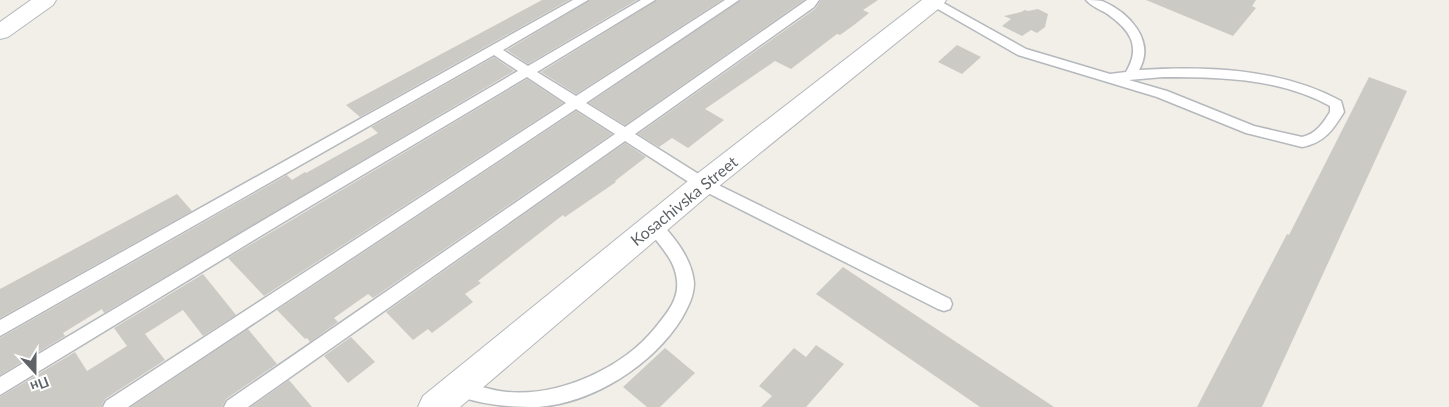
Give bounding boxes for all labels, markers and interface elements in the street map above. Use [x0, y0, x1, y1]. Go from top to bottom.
street label: Kosachivska Street [627, 152, 741, 249]
north arrow [10, 347, 60, 397]
text: Пн [28, 373, 51, 396]

